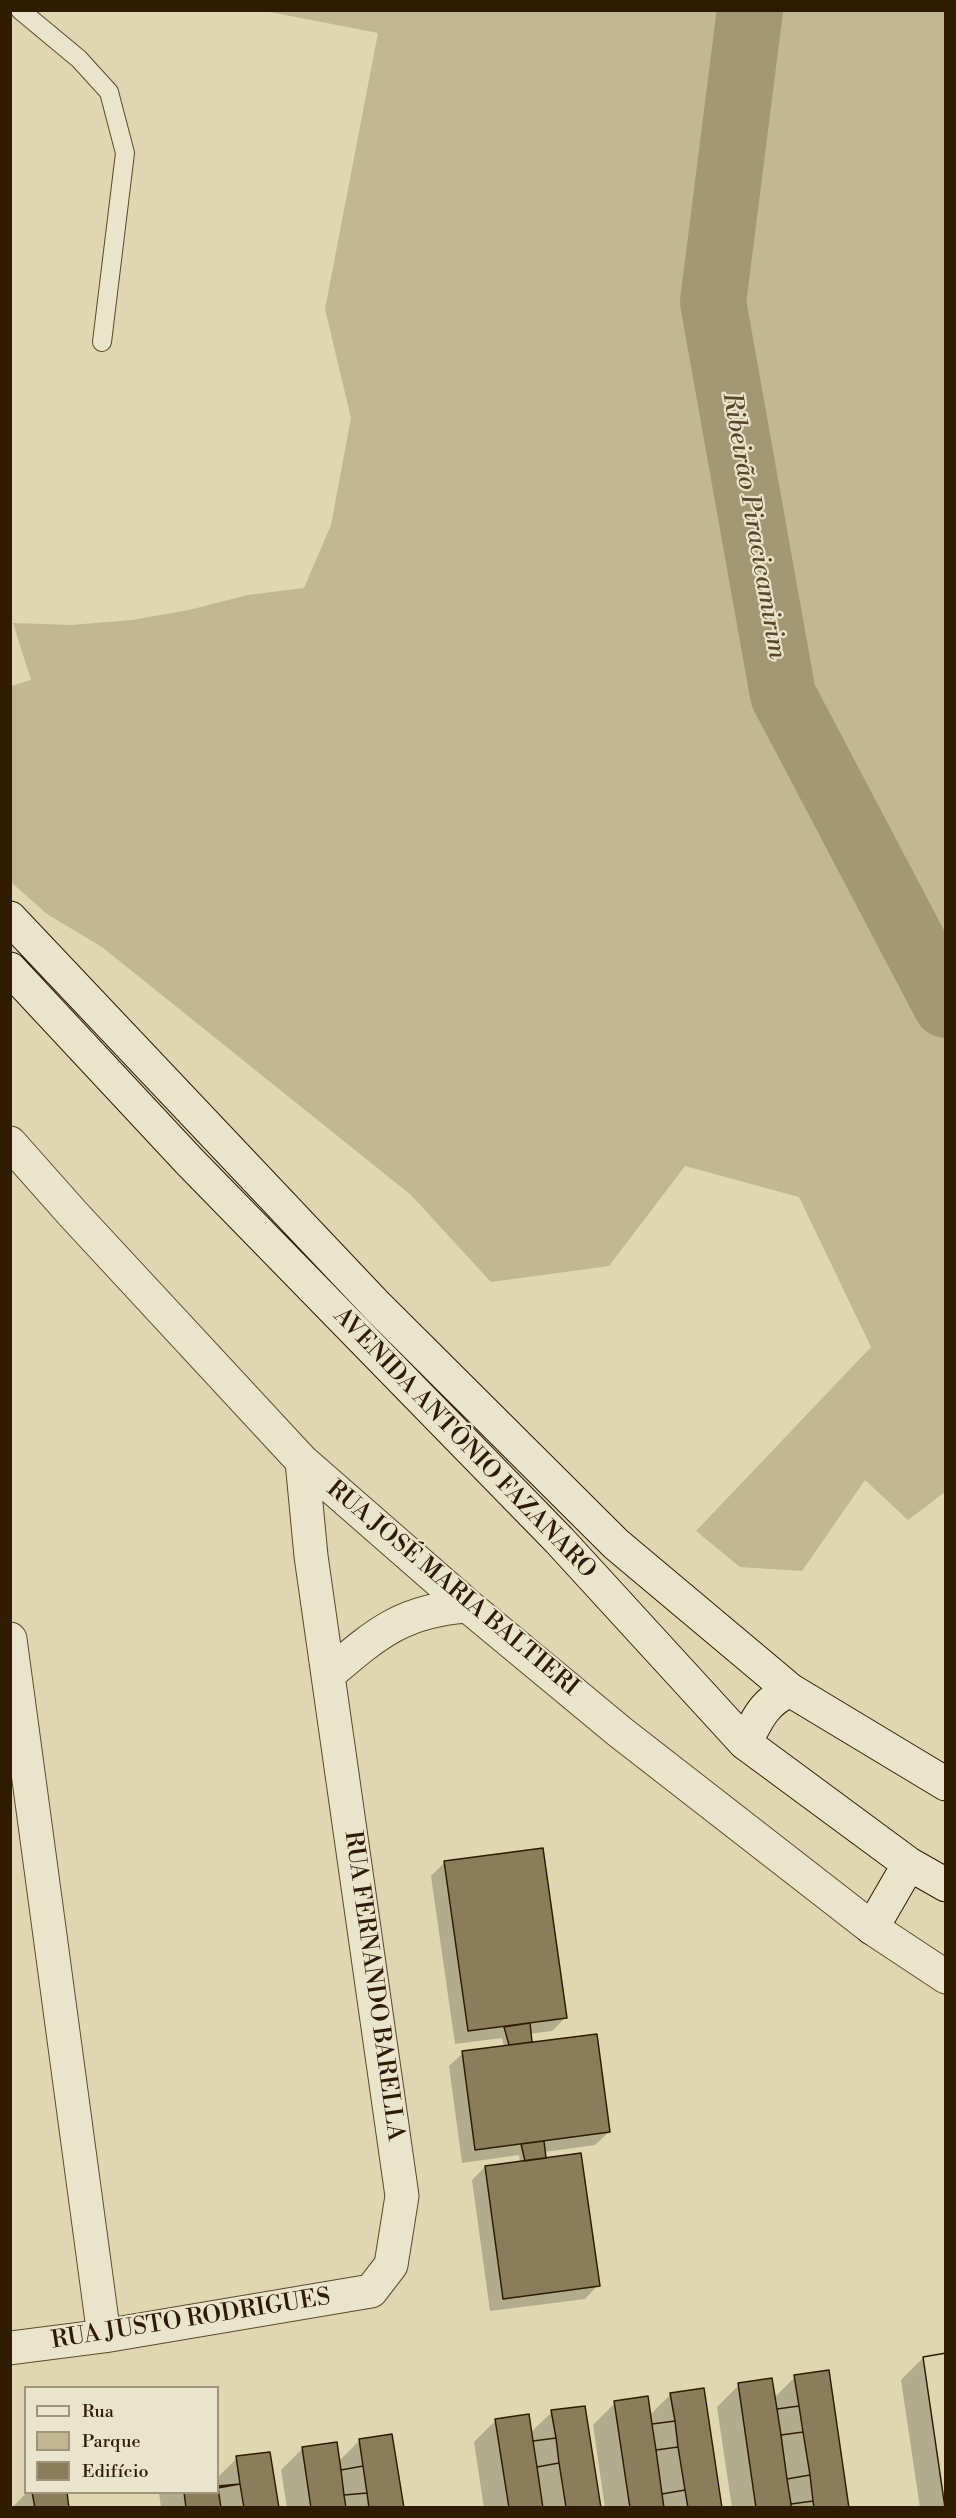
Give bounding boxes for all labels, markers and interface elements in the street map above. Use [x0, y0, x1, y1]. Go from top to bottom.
water label: Ribeirão Piracicamirim [714, 390, 792, 662]
street label: AVENIDA ANTÔNIO FAZANARO [327, 1303, 601, 1585]
street label: RUA JOSÉ MARIA BALTIERI [320, 1475, 584, 1703]
street label: RUA FERNANDO BARELLA [337, 1829, 409, 2143]
street label: RUA JUSTO RODRIGUES [49, 2284, 333, 2356]
legend [24, 2386, 219, 2494]
text: Rua [82, 2400, 114, 2423]
text: Parque [82, 2430, 141, 2453]
text: Edifício [82, 2460, 149, 2483]

